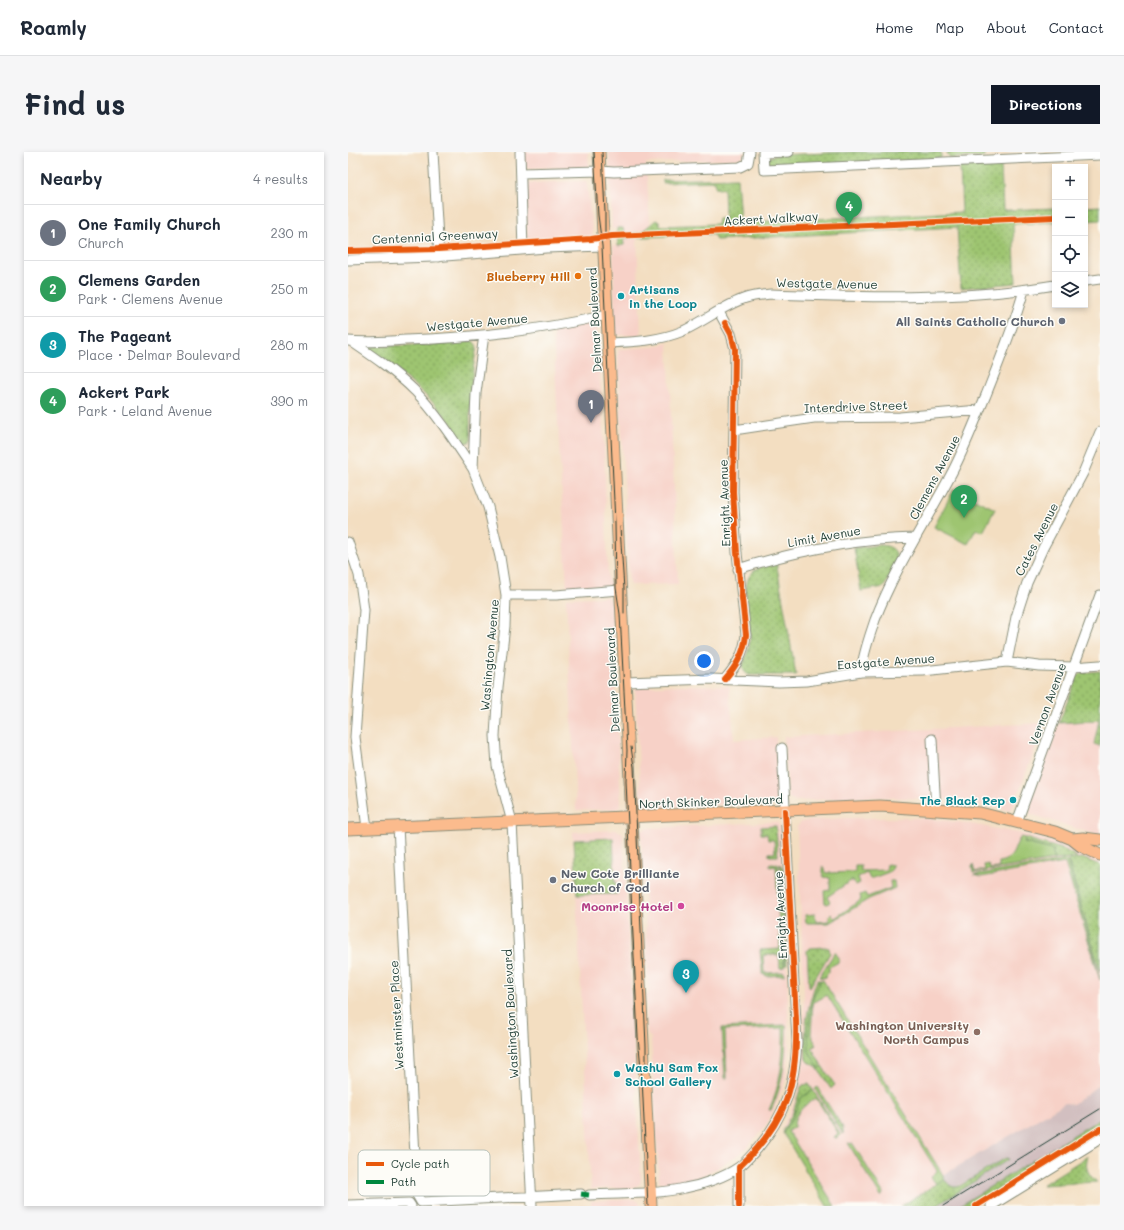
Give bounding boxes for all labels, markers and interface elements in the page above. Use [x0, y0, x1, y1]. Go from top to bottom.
text: Roamly [20, 15, 87, 40]
text: Home [875, 18, 913, 37]
text: Map [935, 18, 964, 37]
text: About [986, 18, 1027, 37]
text: Contact [1049, 18, 1104, 37]
button: Directions [991, 85, 1100, 124]
text: Find us [24, 86, 125, 122]
map controls [1052, 164, 1088, 308]
button: + [1052, 164, 1088, 200]
text: Nearby [40, 167, 102, 189]
text: 4 results [253, 170, 308, 187]
pin: 4 [836, 192, 862, 225]
button: − [1052, 200, 1088, 236]
street label: Ackert Walkway [723, 208, 819, 228]
text: One Family Church [78, 214, 220, 234]
text: 1 [50, 224, 56, 241]
text: 230 m [271, 224, 308, 241]
street label: Centennial Greenway [372, 225, 498, 247]
text: Church [78, 234, 123, 251]
button: locate [1052, 236, 1088, 272]
street label: Delmar Boulevard [583, 267, 605, 373]
place label: Blueberry Hill [486, 268, 570, 284]
text: Clemens Garden [78, 270, 200, 290]
marker: Blueberry Hill [573, 271, 583, 281]
button: layers [1052, 272, 1088, 308]
street label: Westgate Avenue [776, 274, 878, 292]
text: 2 [49, 280, 57, 297]
text: 250 m [271, 280, 308, 297]
place label: Artisans in the Loop [629, 281, 698, 311]
text: Park · Clemens Avenue [78, 290, 223, 307]
marker: Artisans in the Loop [616, 291, 626, 301]
street label: Westgate Avenue [426, 310, 528, 334]
place label: All Saints Catholic Church [896, 313, 1054, 329]
marker: All Saints Catholic Church [1057, 316, 1067, 326]
text: The Pageant [78, 326, 172, 346]
text: 3 [49, 336, 57, 353]
text: 280 m [270, 336, 308, 353]
text: Place · Delmar Boulevard [78, 346, 240, 363]
text: Ackert Park [78, 382, 170, 402]
pin: 1 [578, 390, 604, 423]
text: 4 [49, 392, 57, 409]
text: 390 m [270, 392, 308, 409]
street label: Interdrive Street [804, 396, 908, 416]
text: Park · Leland Avenue [78, 402, 212, 419]
street label: Clemens Avenue [905, 432, 963, 522]
street label: Enright Avenue [714, 459, 734, 547]
pin: 2 [951, 485, 977, 518]
street label: Cates Avenue [1011, 500, 1061, 578]
street label: Limit Avenue [786, 522, 862, 550]
street label: Washington Avenue [476, 598, 502, 712]
street label: Delmar Boulevard [601, 627, 623, 733]
street label: Eastgate Avenue [837, 650, 935, 672]
your location [694, 651, 714, 671]
street label: Vernon Avenue [1025, 660, 1069, 748]
street label: North Skinker Boulevard [639, 790, 784, 812]
place label: The Black Rep [920, 792, 1005, 808]
marker: The Black Rep [1008, 795, 1018, 805]
place label: New Cote Brilliante Church of God [561, 865, 679, 895]
street label: Enright Avenue [770, 871, 790, 959]
marker: New Cote Brilliante Church of God [548, 875, 558, 885]
place label: Moonrise Hotel [581, 898, 673, 914]
marker: Moonrise Hotel [676, 901, 686, 911]
street label: Washington Boulevard [499, 948, 521, 1079]
street label: Westminster Place [385, 960, 407, 1070]
pin: 3 [673, 960, 699, 993]
place label: Washington University North Campus [835, 1017, 969, 1047]
marker: Washington University North Campus [972, 1027, 982, 1037]
place label: WashU Sam Fox School Gallery [625, 1059, 718, 1089]
marker: WashU Sam Fox School Gallery [612, 1069, 622, 1079]
legend [358, 1150, 490, 1196]
text: Cycle path [391, 1156, 449, 1171]
text: Path [391, 1174, 416, 1189]

